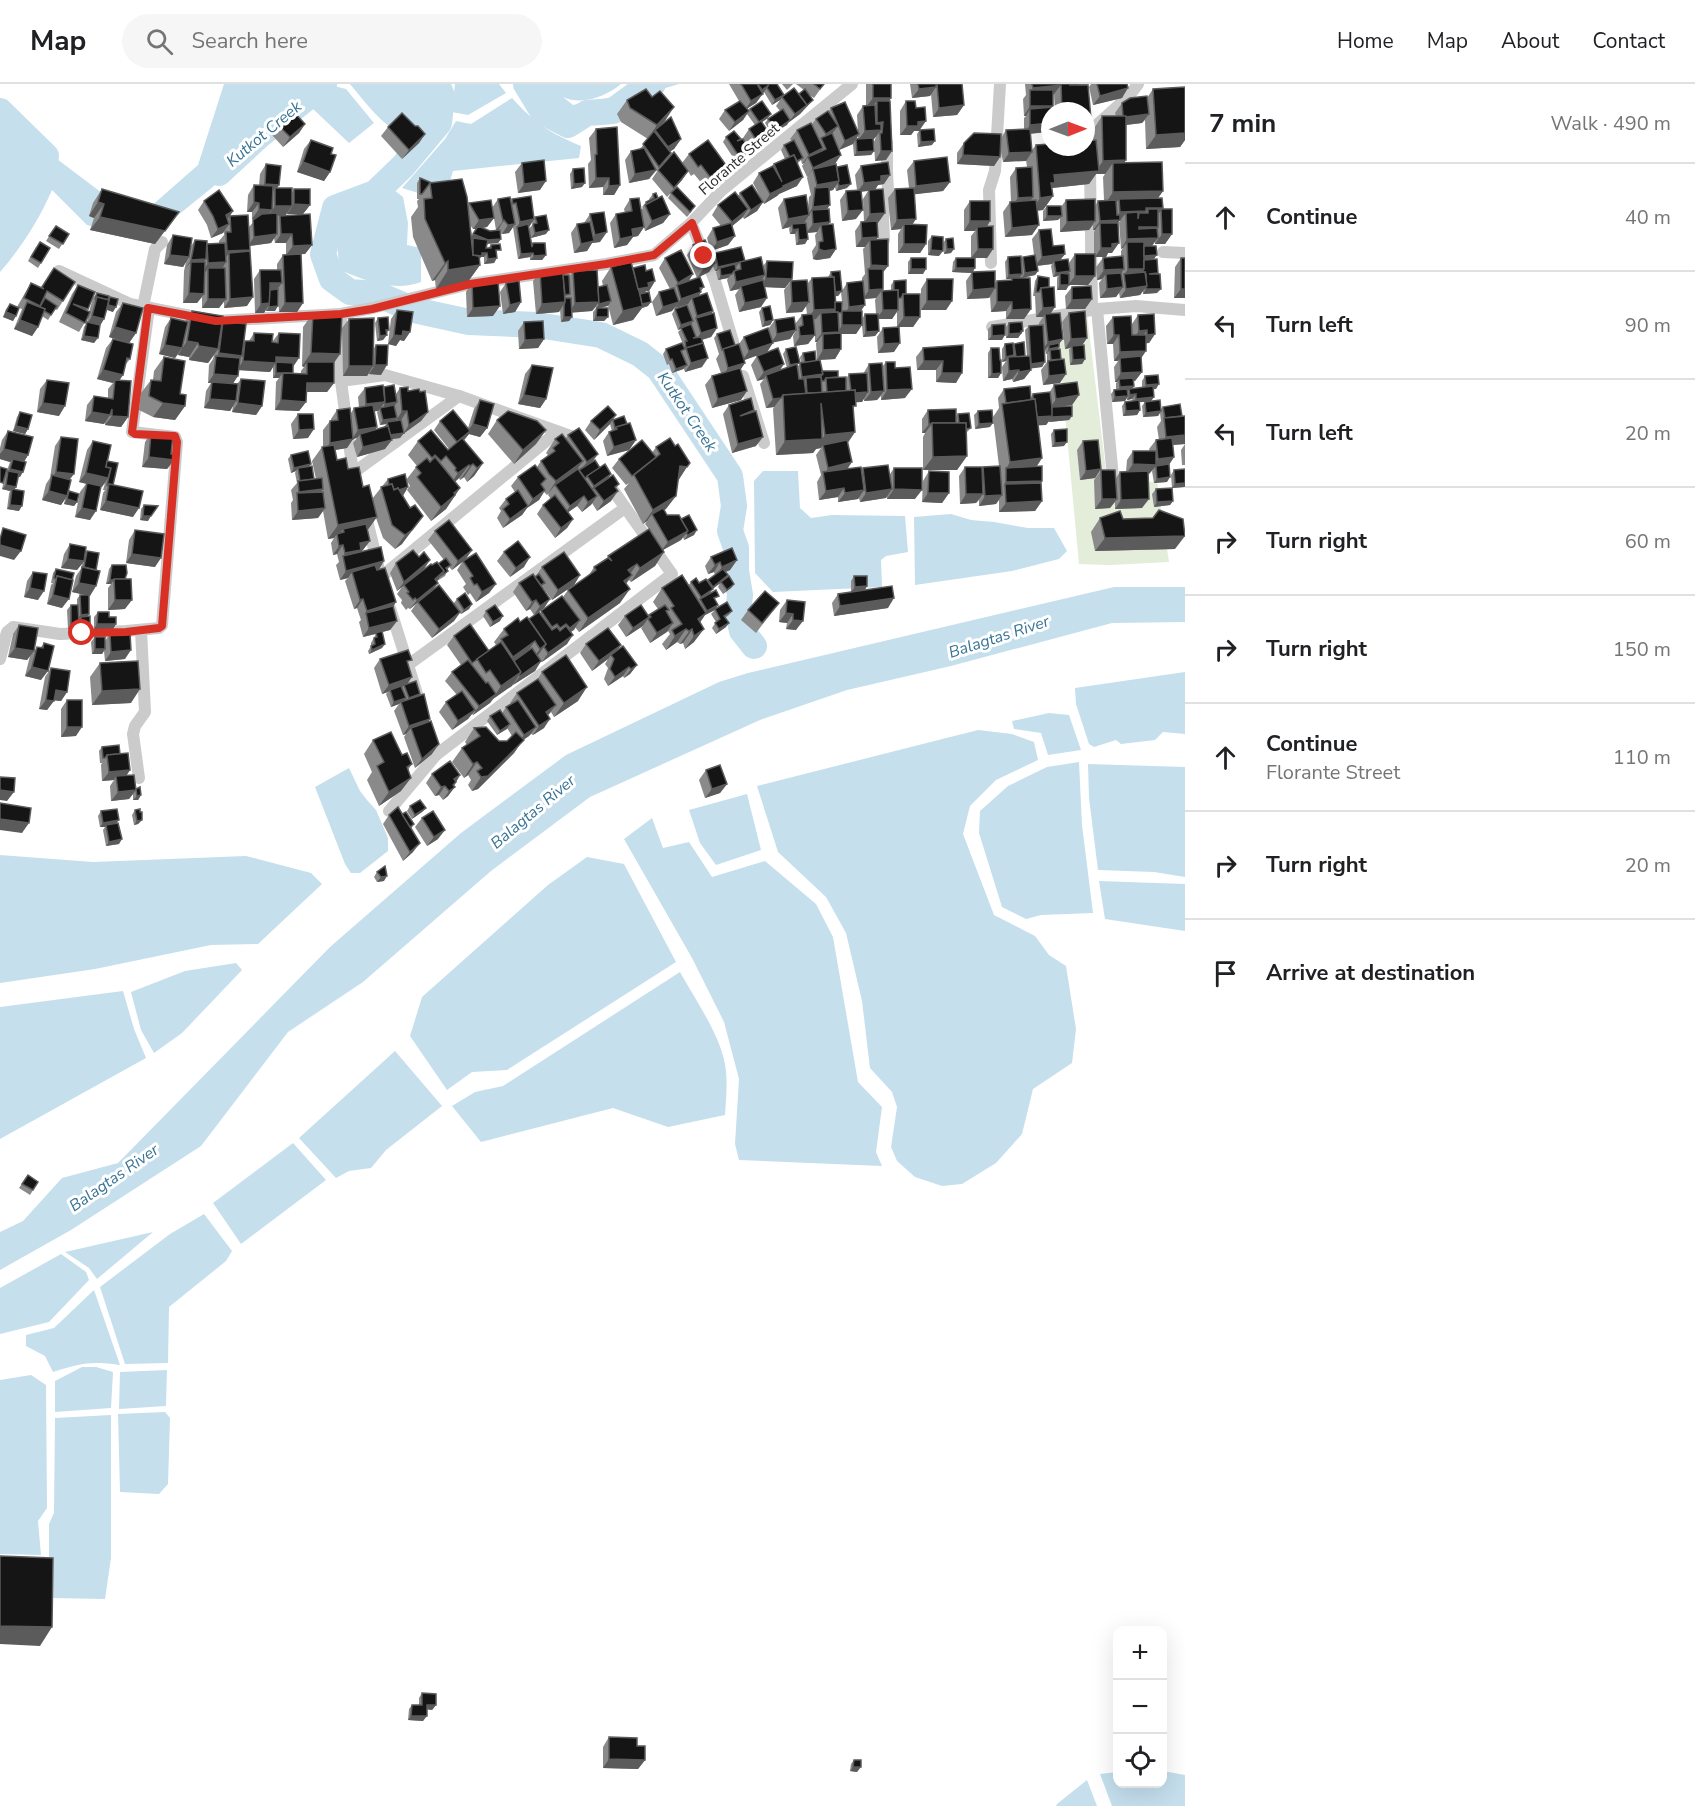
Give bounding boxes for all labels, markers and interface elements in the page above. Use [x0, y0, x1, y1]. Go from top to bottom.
search box [122, 14, 542, 68]
text: Map [30, 22, 86, 60]
icon: search [143, 25, 176, 58]
text: Search here [191, 26, 308, 56]
text: Home [1337, 27, 1394, 55]
text: Map [1427, 27, 1468, 55]
text: About [1501, 27, 1559, 55]
text: Contact [1592, 27, 1665, 55]
water label: Kutkot Creek [222, 95, 307, 172]
north arrow [1041, 102, 1095, 156]
text: 7 min [1209, 106, 1276, 141]
text: Walk · 490 m [1551, 110, 1671, 137]
street label: Florante Street [694, 118, 784, 200]
icon: ahead [1209, 201, 1242, 234]
text: Continue [1266, 202, 1357, 232]
text: 40 m [1625, 204, 1671, 231]
route end [690, 242, 716, 268]
icon: left [1209, 309, 1242, 342]
text: Turn left [1266, 310, 1353, 340]
text: 90 m [1625, 312, 1671, 339]
water label: Kutkot Creek [652, 368, 722, 457]
icon: left [1209, 417, 1242, 450]
text: Turn left [1266, 418, 1353, 448]
text: 20 m [1625, 420, 1671, 447]
icon: right [1209, 525, 1242, 558]
text: Turn right [1266, 526, 1367, 556]
text: 60 m [1625, 528, 1671, 555]
water label: Balagtas River [946, 610, 1053, 664]
route start [68, 619, 94, 645]
icon: right [1209, 633, 1242, 666]
text: Turn right [1266, 634, 1367, 664]
text: 150 m [1613, 636, 1671, 663]
text: Continue [1266, 729, 1357, 759]
icon: ahead [1209, 741, 1242, 774]
text: 110 m [1613, 744, 1671, 771]
text: Florante Street [1266, 759, 1400, 786]
water label: Balagtas River [486, 769, 581, 854]
icon: right [1209, 849, 1242, 882]
text: Turn right [1266, 850, 1367, 880]
text: 20 m [1625, 852, 1671, 879]
icon: arrive [1209, 957, 1242, 990]
text: Arrive at destination [1266, 958, 1475, 988]
water label: Balagtas River [65, 1138, 164, 1217]
map controls [1113, 1626, 1167, 1788]
button: + [1113, 1626, 1167, 1680]
button: − [1113, 1680, 1167, 1734]
button: locate [1113, 1734, 1167, 1788]

